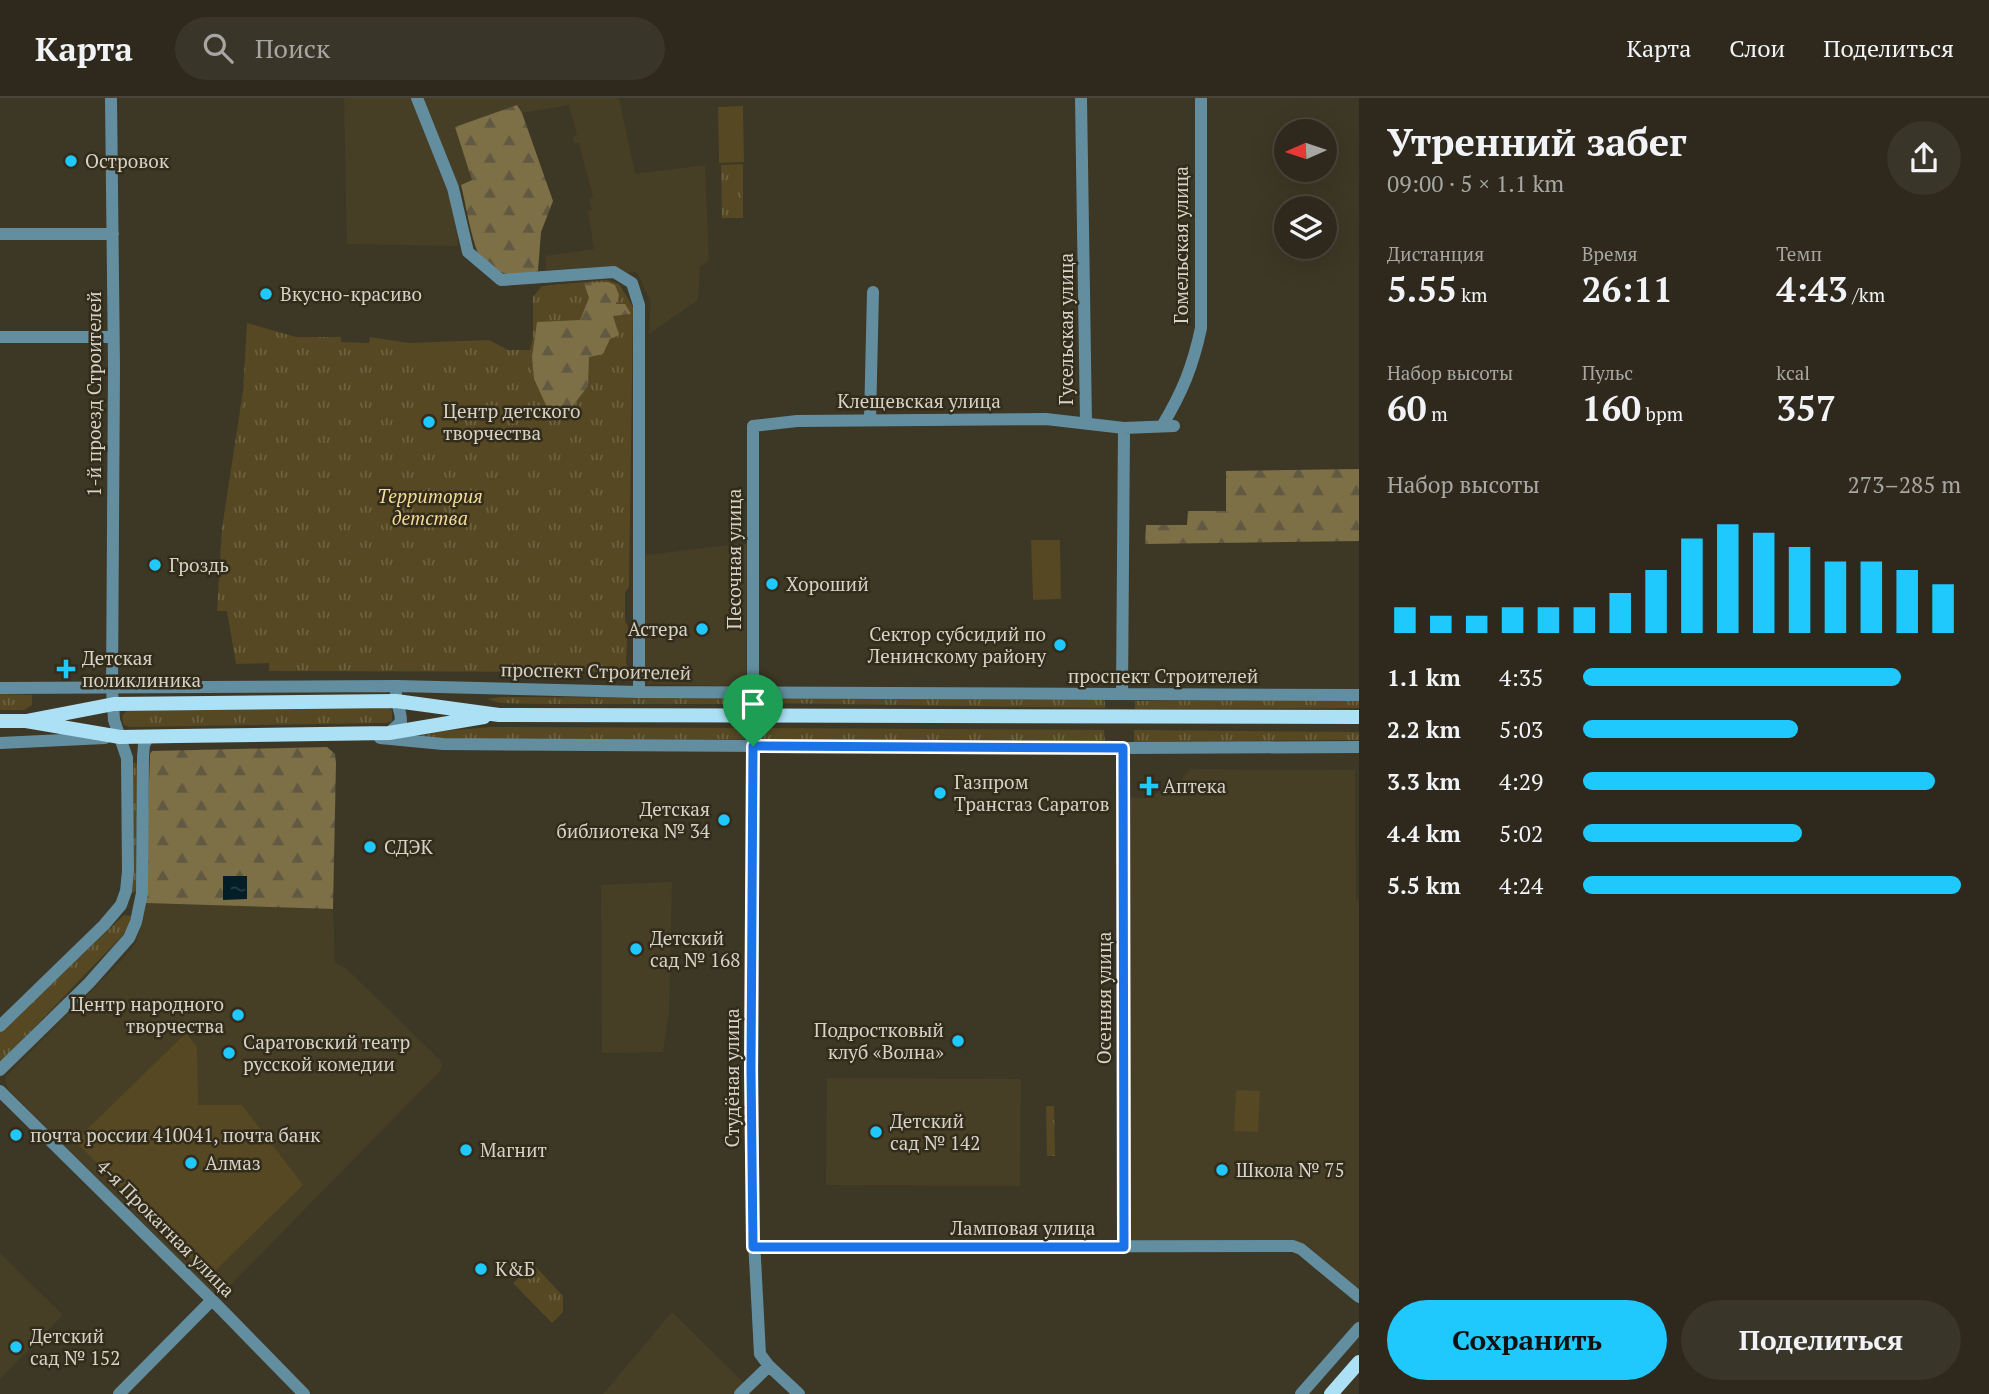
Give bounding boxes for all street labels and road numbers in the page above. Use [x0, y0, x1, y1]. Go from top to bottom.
street label: Гомельская улица [1168, 166, 1193, 324]
street label: Гусельская улица [1053, 252, 1078, 405]
street label: 1-й проезд Строителей [81, 291, 106, 497]
street label: Клещевская улица [837, 388, 1001, 413]
street label: Песочная улица [721, 488, 746, 629]
street label: проспект Строителей [500, 656, 692, 685]
street label: проспект Строителей [1068, 663, 1258, 688]
street label: Осенняя улица [1091, 931, 1116, 1064]
street label: Студёная улица [719, 1008, 744, 1148]
street label: 4-я Прокатная улица [92, 1153, 241, 1302]
street label: Ламповая улица [950, 1215, 1096, 1240]

